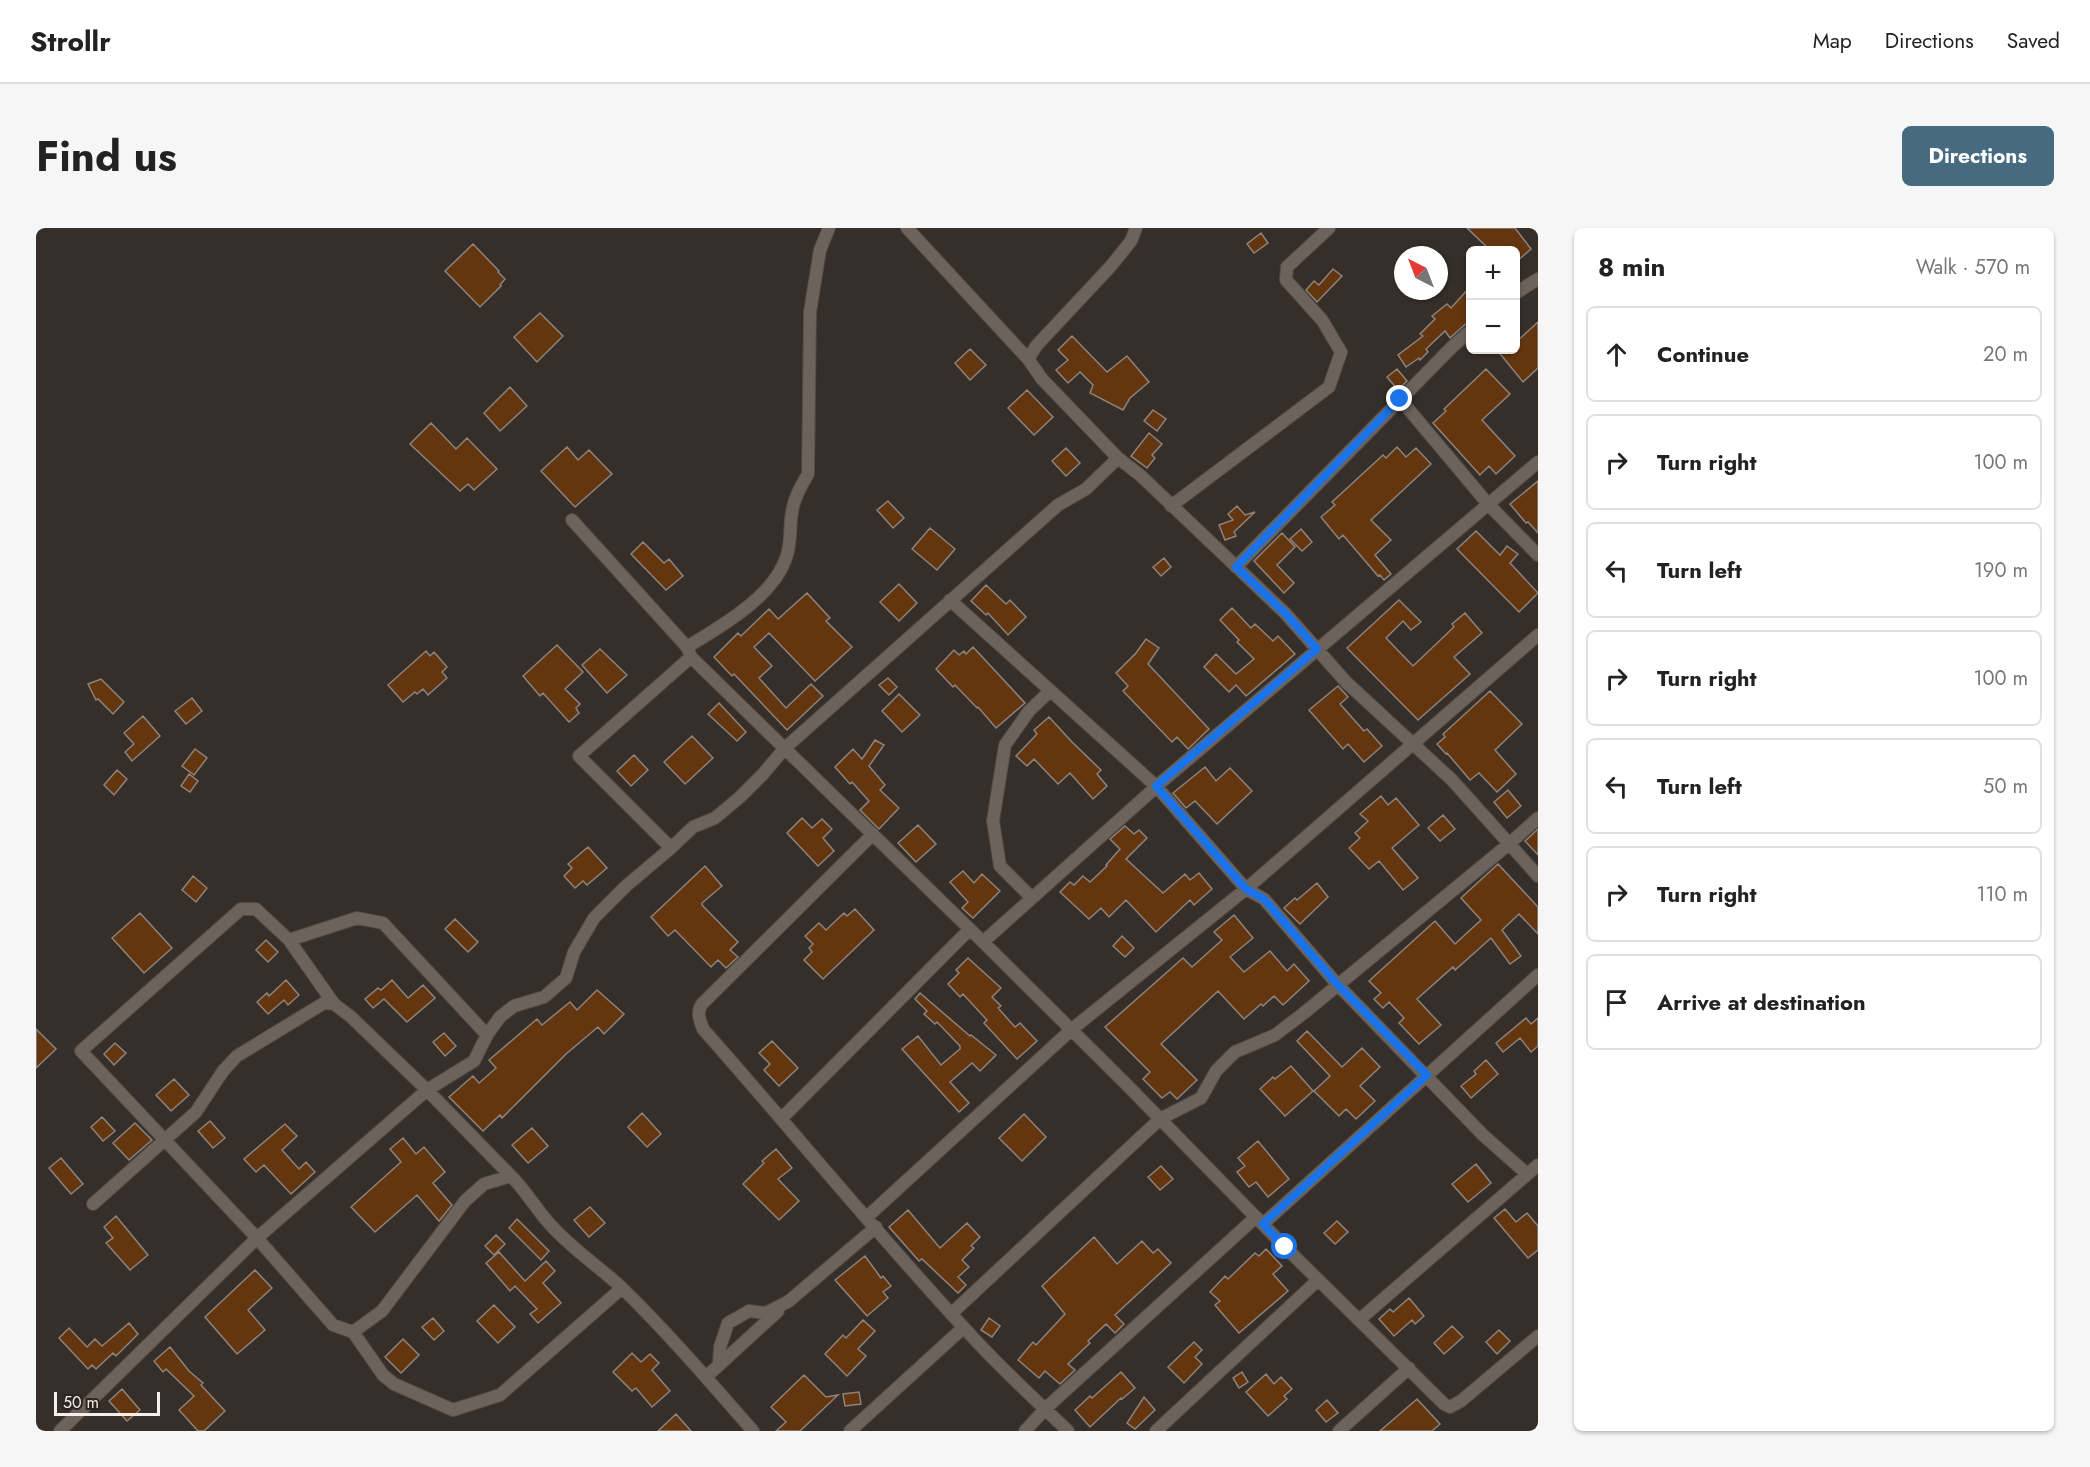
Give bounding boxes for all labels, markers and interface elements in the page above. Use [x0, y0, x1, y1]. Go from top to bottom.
text: Strollr [30, 21, 111, 62]
text: Map [1813, 26, 1852, 56]
text: Directions [1885, 26, 1974, 56]
text: Saved [2007, 26, 2060, 56]
text: Find us [36, 126, 177, 187]
button: Directions [1902, 126, 2054, 186]
north arrow [1394, 246, 1448, 300]
map controls [1466, 246, 1520, 354]
button: + [1466, 246, 1520, 300]
text: 8 min [1598, 248, 1666, 286]
text: Walk · 570 m [1916, 253, 2030, 282]
button: − [1466, 300, 1520, 354]
icon: ahead [1600, 338, 1633, 371]
text: Continue [1657, 338, 1749, 370]
text: 20 m [1983, 340, 2028, 369]
route end [1386, 385, 1412, 411]
icon: right [1600, 446, 1633, 479]
text: Turn right [1657, 446, 1757, 478]
text: 100 m [1973, 448, 2028, 477]
icon: left [1600, 554, 1633, 587]
text: Turn left [1657, 554, 1742, 586]
text: 190 m [1974, 556, 2028, 585]
icon: right [1600, 662, 1633, 695]
text: Turn right [1657, 662, 1757, 694]
text: 100 m [1973, 664, 2028, 693]
icon: left [1600, 770, 1633, 803]
text: Turn left [1657, 770, 1742, 802]
text: 50 m [1983, 772, 2028, 801]
icon: right [1600, 878, 1633, 911]
text: Turn right [1657, 878, 1757, 910]
text: 110 m [1976, 880, 2028, 909]
icon: arrive [1600, 986, 1633, 1019]
text: Arrive at destination [1657, 986, 1866, 1018]
route start [1271, 1233, 1297, 1259]
scale bar [54, 1389, 160, 1416]
text: 50 m [63, 1391, 99, 1414]

